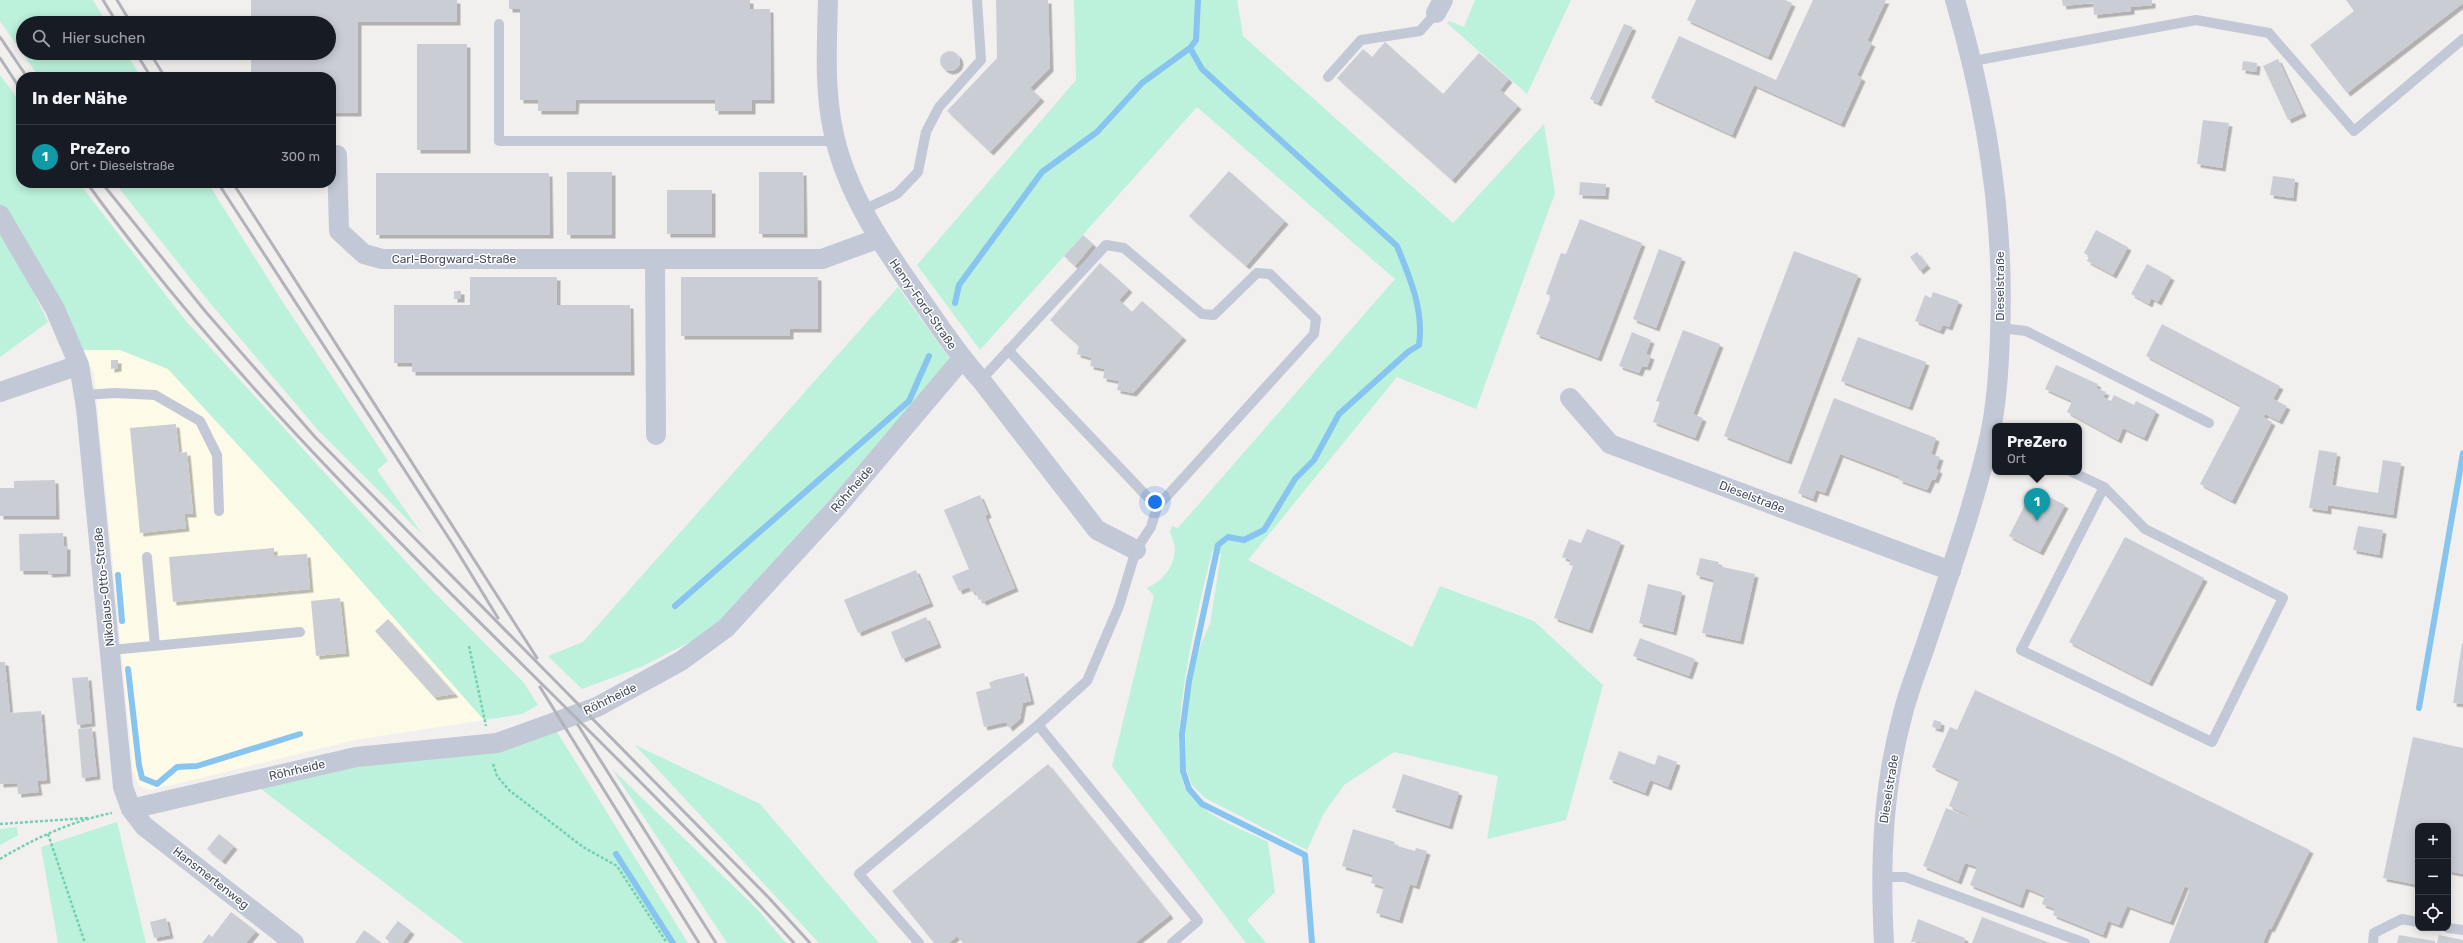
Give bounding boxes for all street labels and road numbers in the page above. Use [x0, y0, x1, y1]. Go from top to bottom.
street label: Dieselstraße [1993, 251, 2007, 321]
street label: Carl-Borgward-Straße [392, 252, 517, 266]
street label: Henry-Ford-Straße [887, 256, 960, 352]
street label: Röhrheide [828, 463, 876, 515]
street label: Dieselstraße [1717, 478, 1787, 516]
street label: Nikolaus-Otto-Straße [91, 527, 117, 647]
street label: Röhrheide [581, 680, 639, 718]
street label: Dieselstraße [1877, 753, 1901, 824]
street label: Röhrheide [267, 757, 327, 783]
street label: Hansmertenweg [170, 844, 252, 912]

